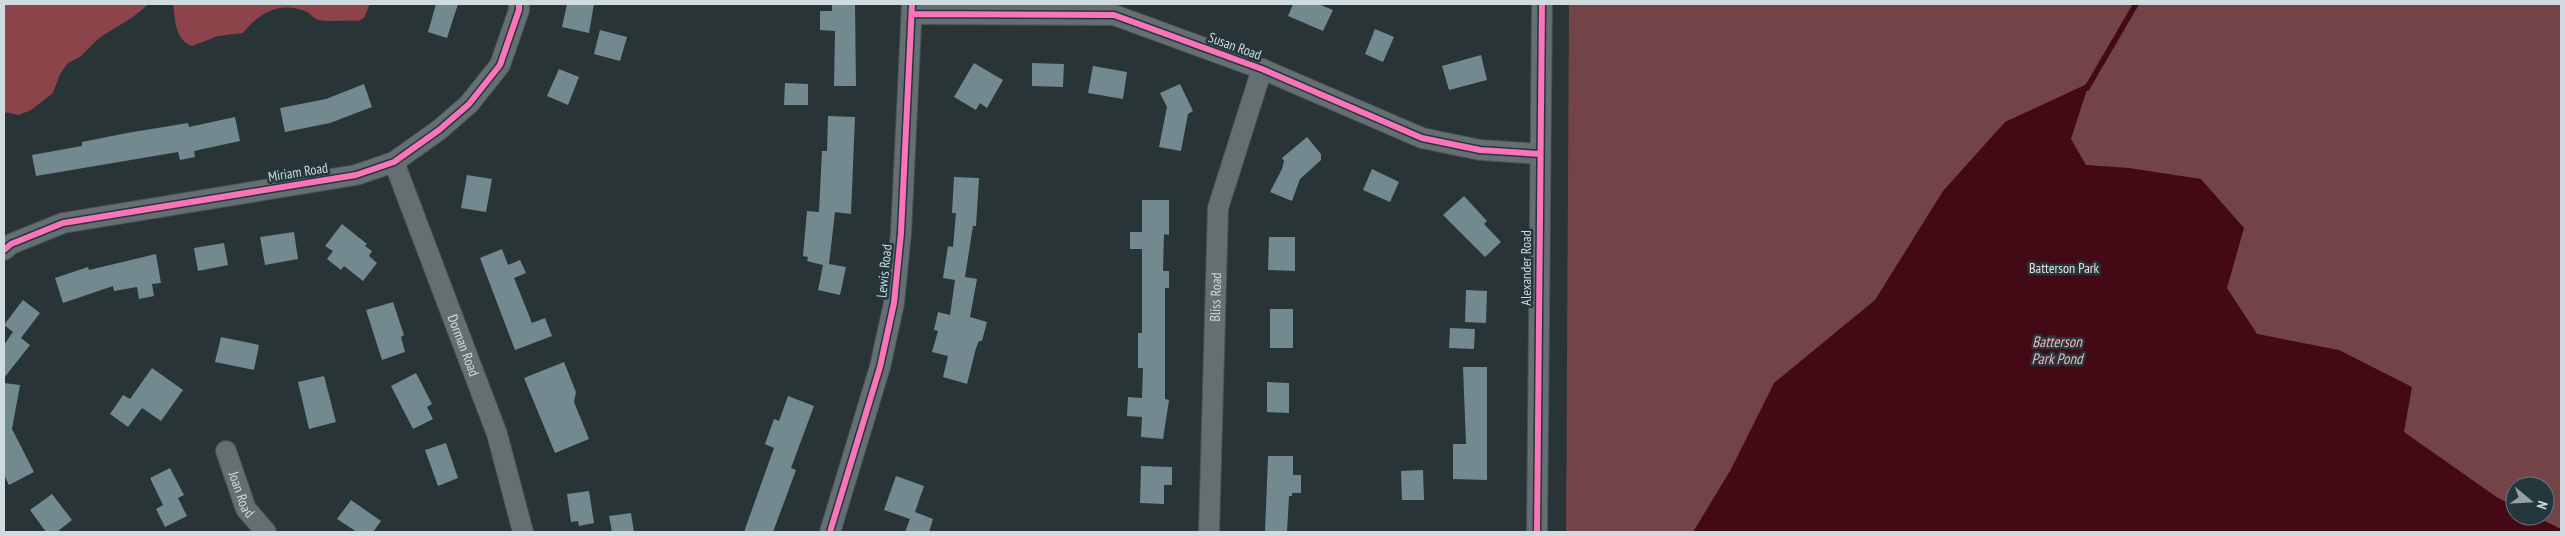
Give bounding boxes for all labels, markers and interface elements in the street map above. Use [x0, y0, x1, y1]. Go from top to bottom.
street label: Susan Road [1206, 28, 1264, 64]
street label: Miriam Road [267, 158, 329, 186]
street label: Alexander Road [1517, 230, 1535, 306]
street label: Lewis Road [872, 243, 896, 299]
park label: Batterson Park [2029, 259, 2100, 277]
street label: Bliss Road [1206, 272, 1225, 322]
street label: Dorman Road [443, 312, 483, 379]
water label: Batterson Park Pond [2031, 332, 2085, 368]
street label: Joan Road [224, 468, 258, 521]
north arrow [2505, 476, 2555, 526]
text: N [2533, 499, 2552, 511]

